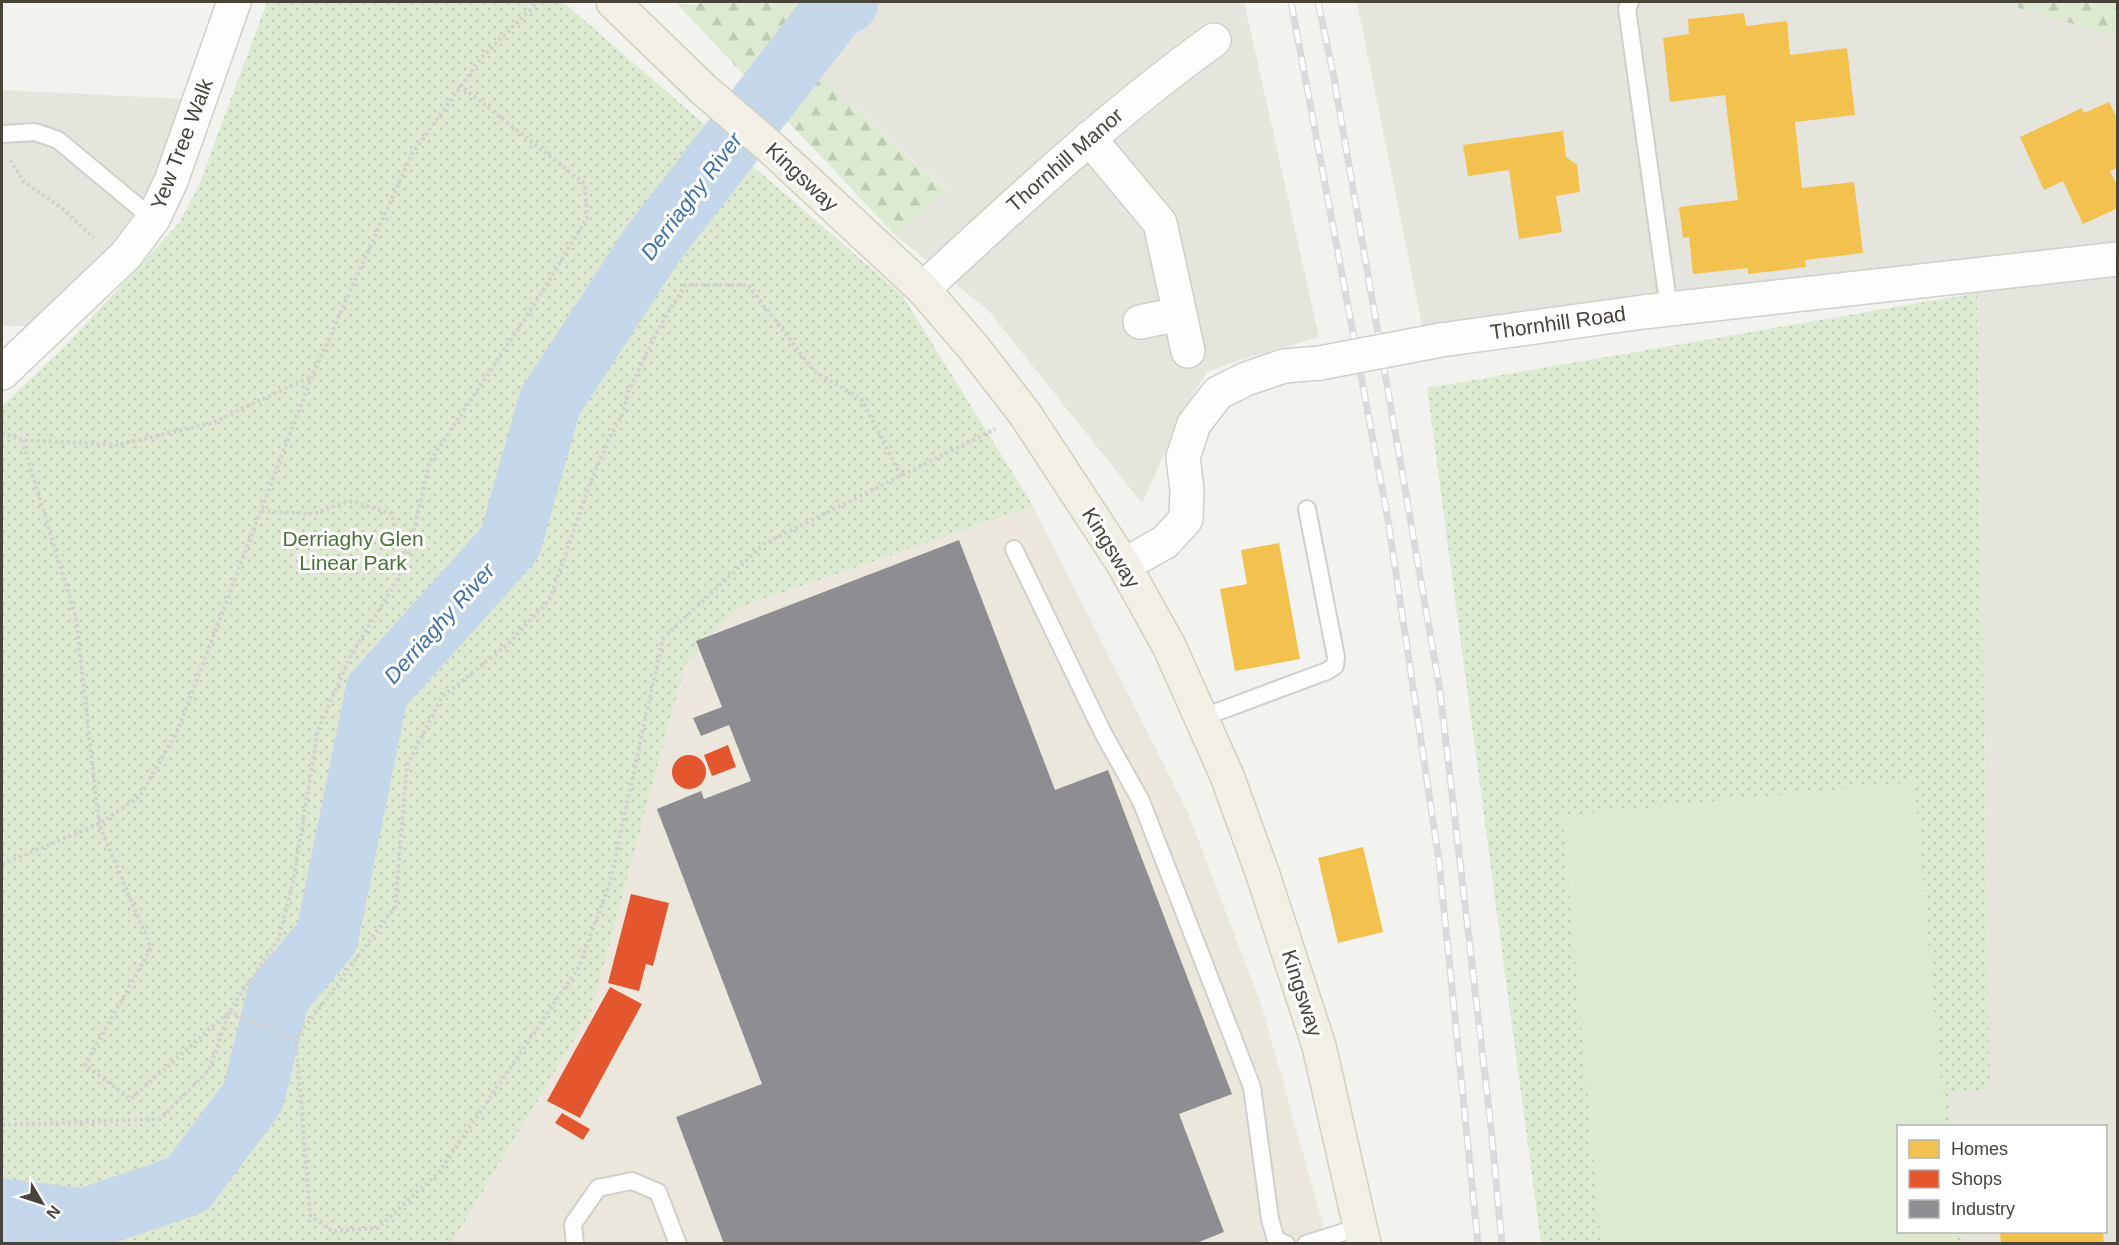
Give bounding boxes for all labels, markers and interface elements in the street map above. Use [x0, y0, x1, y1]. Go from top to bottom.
street label: Yew Tree Walk [146, 75, 217, 213]
street label: Thornhill Manor [1002, 103, 1127, 216]
water label: Derriaghy River [635, 126, 748, 265]
street label: Kingsway [762, 138, 843, 216]
street label: Thornhill Road [1489, 302, 1627, 343]
street label: Kingsway [1078, 504, 1145, 592]
park label: Derriaghy Glen Linear Park [282, 527, 424, 574]
water label: Derriaghy River [379, 557, 501, 688]
street label: Kingsway [1278, 947, 1327, 1040]
legend [1897, 1125, 2107, 1233]
text: Homes [1951, 1139, 2008, 1159]
text: Shops [1951, 1169, 2002, 1189]
north arrow [12, 1173, 72, 1233]
text: Industry [1951, 1199, 2015, 1219]
text: N [43, 1202, 64, 1222]

